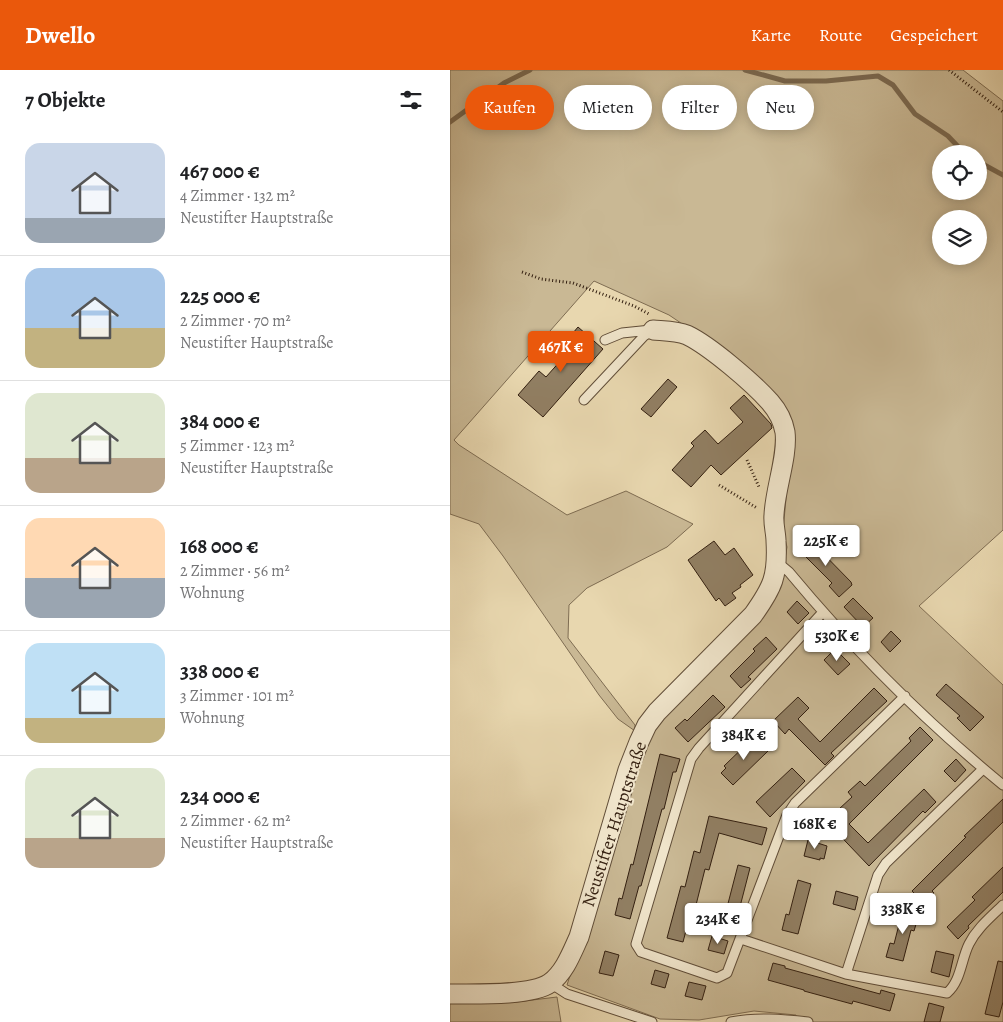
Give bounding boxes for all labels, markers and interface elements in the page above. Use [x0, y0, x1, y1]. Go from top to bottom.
text: Dwello [25, 19, 95, 51]
text: Karte [751, 23, 791, 47]
text: Route [819, 23, 862, 47]
text: Gespeichert [890, 23, 978, 47]
chip: Kaufen [465, 85, 554, 130]
chip: Mieten [564, 85, 652, 130]
chip: Filter [662, 85, 737, 130]
chip: Neu [747, 85, 814, 130]
text: 7 Objekte [25, 86, 105, 114]
icon: filters [397, 86, 425, 114]
map controls [932, 145, 987, 265]
button: locate [932, 145, 987, 200]
text: 467 000 € [180, 157, 260, 185]
icon: home [65, 163, 125, 223]
text: 4 Zimmer · 132 m² [180, 185, 295, 207]
text: Neustifter Hauptstraße [180, 207, 333, 229]
button: layers [932, 210, 987, 265]
text: 225 000 € [180, 282, 260, 310]
icon: home [65, 288, 125, 348]
text: 2 Zimmer · 70 m² [180, 310, 291, 332]
pin: 467K € [520, 330, 602, 373]
text: Neustifter Hauptstraße [180, 332, 333, 354]
text: 467K € [539, 336, 583, 358]
text: 384 000 € [180, 407, 260, 435]
icon: home [65, 413, 125, 473]
text: 5 Zimmer · 123 m² [180, 435, 295, 457]
text: Neustifter Hauptstraße [180, 457, 333, 479]
pin: 225K € [785, 524, 867, 567]
text: 225K € [804, 530, 848, 552]
text: 168 000 € [180, 532, 258, 560]
icon: home [65, 538, 125, 598]
text: 2 Zimmer · 56 m² [180, 560, 290, 582]
text: Wohnung [180, 582, 244, 604]
pin: 530K € [796, 620, 878, 662]
text: 530K € [815, 625, 859, 647]
text: 338 000 € [180, 657, 259, 685]
icon: home [65, 663, 125, 723]
text: 3 Zimmer · 101 m² [180, 685, 294, 707]
text: Wohnung [180, 707, 244, 729]
pin: 384K € [703, 718, 785, 761]
text: 384K € [722, 724, 766, 746]
street label: Neustifter Hauptstraße [576, 738, 652, 910]
text: 234 000 € [180, 782, 260, 810]
icon: home [65, 788, 125, 848]
pin: 168K € [774, 808, 856, 850]
text: 2 Zimmer · 62 m² [180, 810, 291, 832]
text: 168K € [793, 813, 837, 835]
text: Neustifter Hauptstraße [180, 832, 333, 854]
pin: 338K € [862, 892, 944, 935]
text: 338K € [881, 898, 925, 920]
pin: 234K € [677, 902, 759, 945]
text: 234K € [696, 908, 740, 930]

